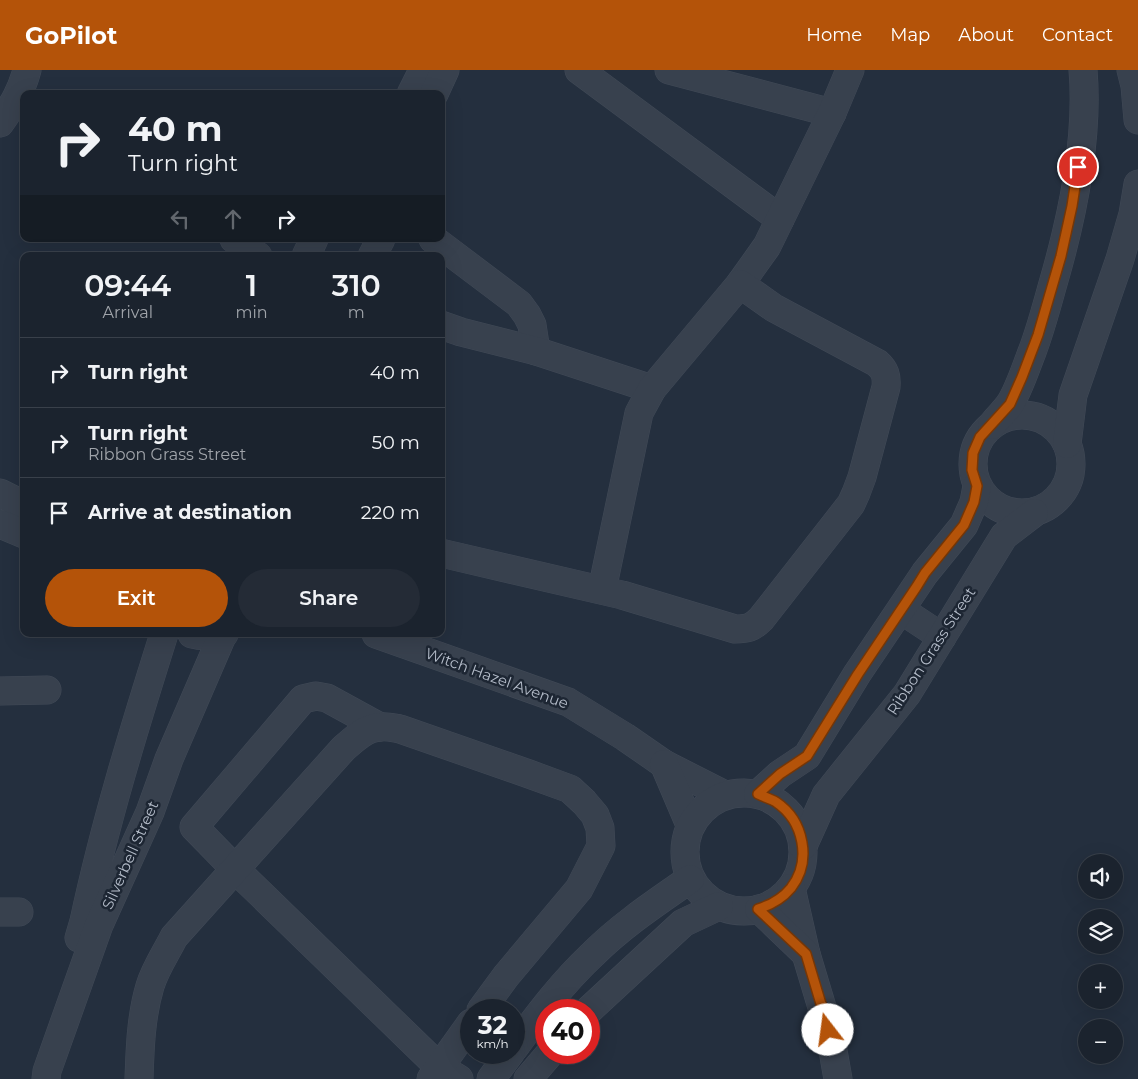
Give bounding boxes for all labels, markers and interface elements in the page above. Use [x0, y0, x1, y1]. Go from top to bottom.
text: GoPilot [25, 21, 117, 50]
text: Home [806, 24, 862, 46]
text: Map [890, 24, 930, 46]
text: About [958, 24, 1014, 46]
text: Contact [1042, 24, 1113, 46]
text: 40 m [128, 107, 223, 150]
icon: right [45, 110, 110, 175]
pin [1057, 146, 1099, 188]
text: Turn right [128, 150, 238, 177]
icon: arrive [1064, 153, 1092, 181]
icon: left [166, 205, 194, 233]
icon: ahead [219, 205, 247, 233]
icon: right [272, 205, 300, 233]
text: 09:44 [84, 267, 171, 304]
text: 1 [246, 267, 257, 304]
text: 310 [332, 267, 381, 304]
text: Arrival [102, 303, 153, 322]
text: min [235, 303, 268, 322]
text: m [348, 303, 365, 322]
icon: right [45, 359, 73, 387]
text: Turn right [88, 361, 188, 384]
text: 40 m [370, 361, 420, 384]
text: Turn right [88, 422, 188, 445]
icon: right [45, 429, 73, 457]
text: 50 m [372, 431, 420, 454]
text: Ribbon Grass Street [88, 445, 246, 464]
icon: arrive [45, 499, 73, 527]
text: Arrive at destination [88, 501, 292, 524]
text: 220 m [361, 501, 420, 524]
button: Exit [45, 569, 228, 627]
button: Share [238, 569, 420, 627]
street label: Ribbon Grass Street [883, 584, 979, 718]
street label: Witch Hazel Avenue [423, 643, 571, 713]
street label: Silverbell Street [98, 798, 162, 912]
map controls [1078, 854, 1123, 1064]
button: sound [1078, 854, 1123, 899]
button: layers [1078, 909, 1123, 954]
button: + [1078, 964, 1123, 1009]
speed limit sign: 40 [535, 999, 600, 1064]
position arrow [801, 1003, 853, 1055]
text: 32 [478, 1010, 507, 1040]
button: − [1078, 1019, 1123, 1064]
text: km/h [476, 1036, 509, 1051]

